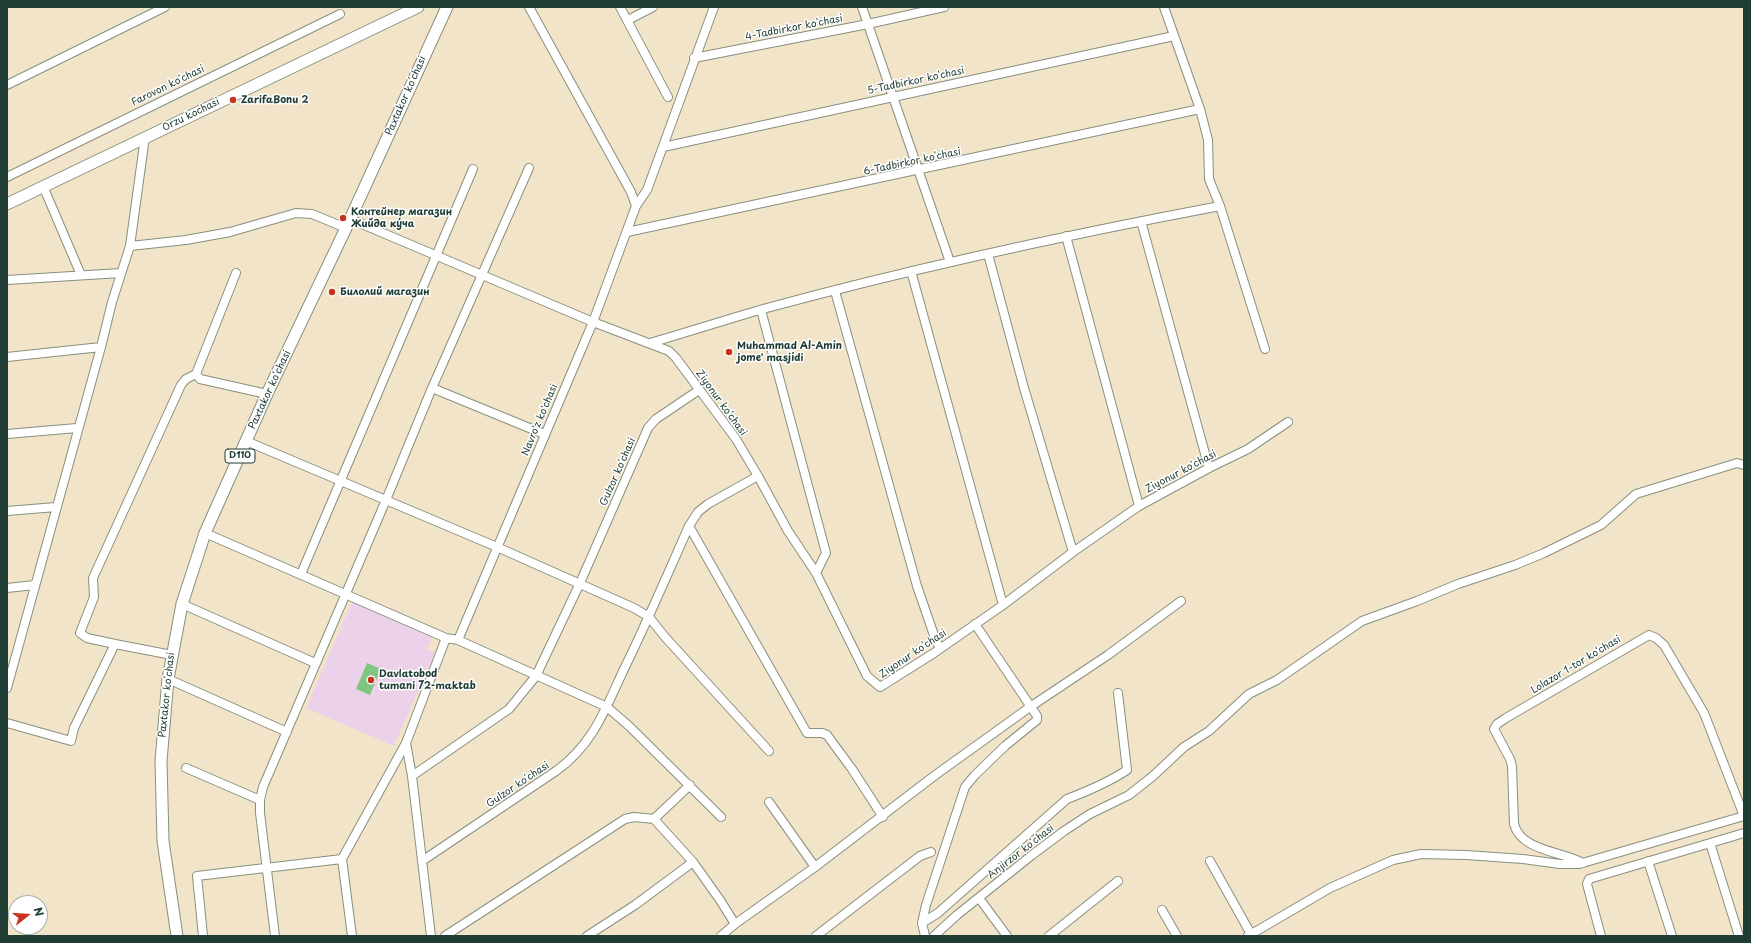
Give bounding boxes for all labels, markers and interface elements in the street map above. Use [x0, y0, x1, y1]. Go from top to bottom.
street label: 4-Tadbirkor koʻchasi [744, 13, 844, 43]
street label: Paxtakor koʻchasi [383, 54, 429, 138]
street label: Farovon koʻchasi [130, 63, 206, 109]
street label: 5-Tadbirkor koʻchasi [866, 65, 966, 97]
place label: ZarifaBonu 2 [241, 94, 309, 106]
marker: ZarifaBonu 2 [228, 95, 238, 105]
street label: Orzu kochasi [160, 96, 222, 134]
street label: 6-Tadbirkor koʻchasi [862, 146, 962, 178]
place label: Контейнер магазин Жийда ку́ча [351, 206, 452, 230]
marker: Контейнер магазин Жийда ку́ча [338, 213, 348, 223]
place label: Билолий магазин [340, 286, 429, 298]
marker: Билолий магазин [327, 287, 337, 297]
place label: Muhammad Al-Amin jome' masjidi [737, 340, 842, 364]
marker: Muhammad Al-Amin jome' masjidi [724, 347, 734, 357]
street label: Paxtakor koʻchasi [246, 349, 294, 431]
street label: Ziyonur koʻchasi [693, 368, 749, 438]
street label: Navro'z ko'chasi [519, 382, 561, 458]
street label: Gulzor koʻchasi [598, 436, 638, 508]
street label: Ziyonur koʻchasi [1144, 448, 1218, 496]
road number: D110 [225, 449, 255, 463]
street label: Ziyonur koʻchasi [877, 627, 949, 681]
street label: Lolazor 1-tor ko‘chasi [1529, 633, 1623, 697]
street label: Paxtakor koʻchasi [157, 652, 177, 738]
place label: Davlatobod tumani 72-maktab [379, 668, 476, 692]
marker: Davlatobod tumani 72-maktab [366, 675, 376, 685]
street label: Gulzor koʻchasi [484, 760, 552, 810]
street label: Anjirzor koʻchasi [985, 822, 1057, 882]
north arrow [8, 895, 48, 935]
text: N [30, 905, 48, 918]

